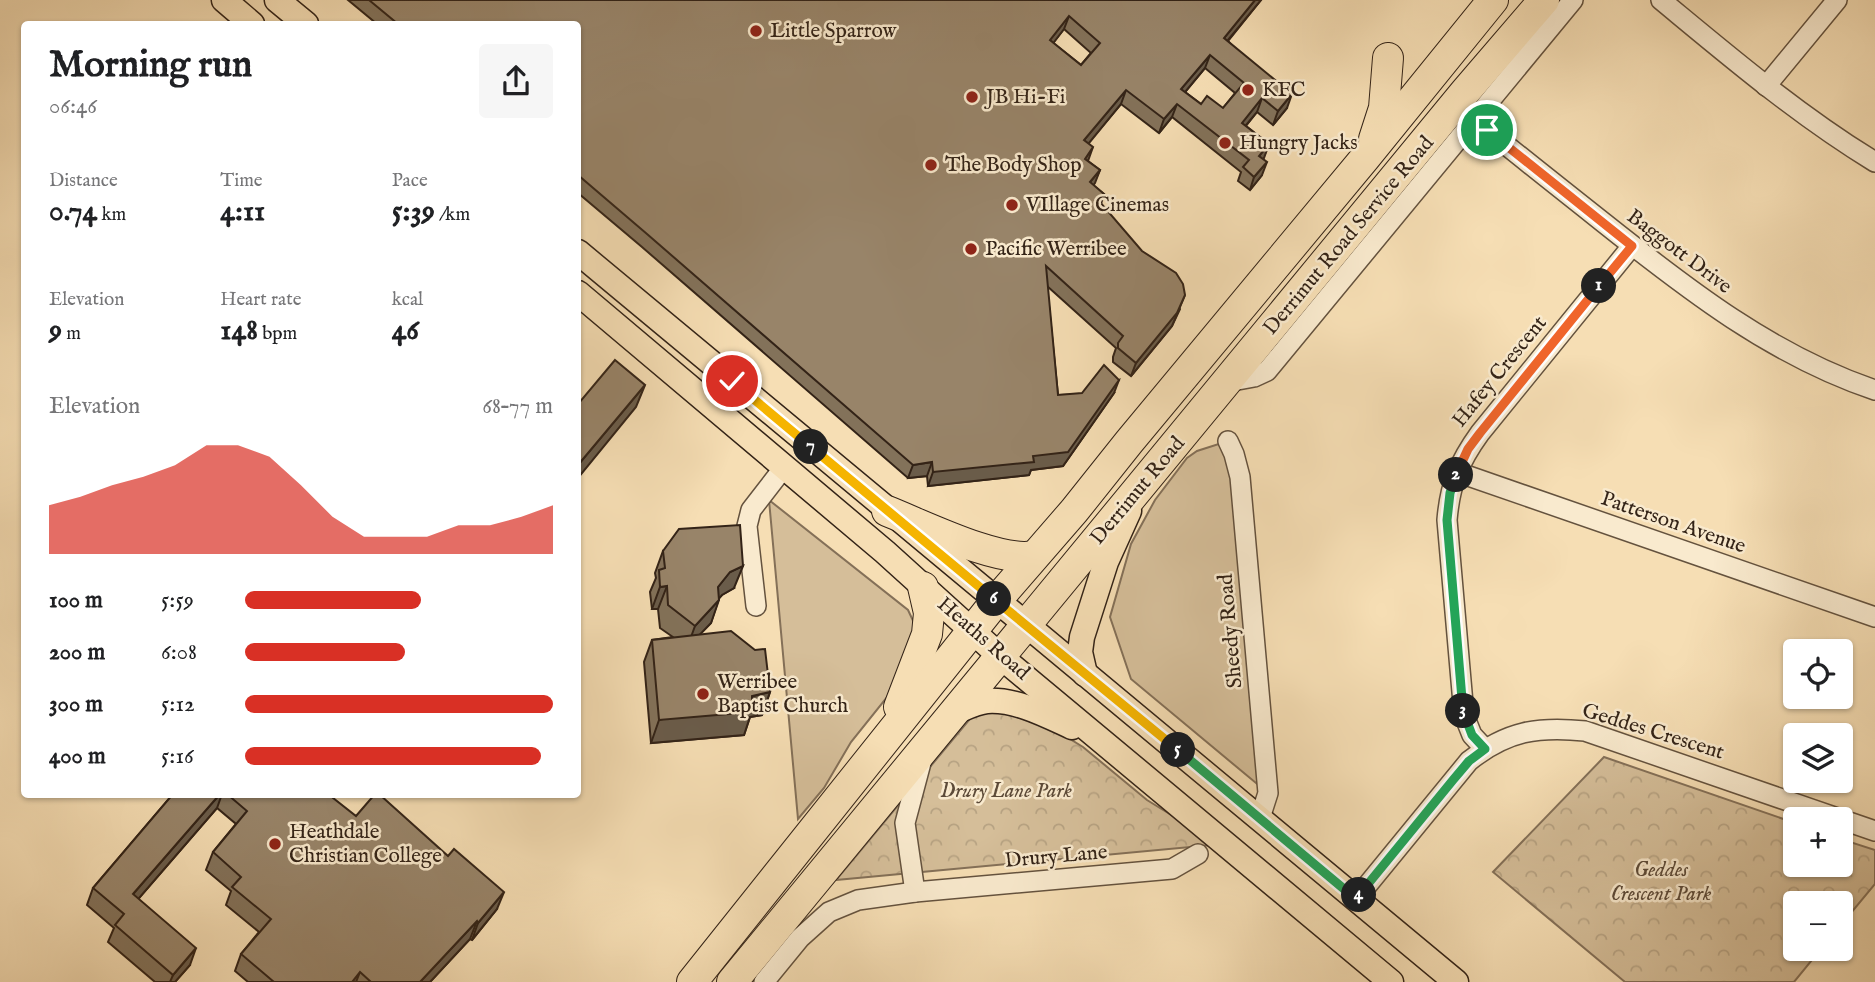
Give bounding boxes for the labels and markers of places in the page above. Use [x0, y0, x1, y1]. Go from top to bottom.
place label: Little Sparrow [770, 18, 898, 45]
marker: Little Sparrow [748, 23, 764, 39]
place label: KFC [1262, 77, 1306, 104]
marker: KFC [1240, 82, 1256, 98]
place label: JB Hi-Fi [984, 84, 1065, 111]
marker: JB Hi-Fi [964, 89, 980, 105]
pin [1457, 100, 1517, 160]
place label: Hungry Jacks [1239, 130, 1358, 157]
marker: Hungry Jacks [1217, 135, 1233, 151]
place label: The Body Shop [945, 152, 1082, 179]
marker: The Body Shop [923, 157, 939, 173]
place label: VIllage Cinemas [1025, 192, 1169, 219]
marker: VIllage Cinemas [1004, 197, 1020, 213]
place label: Pacific Werribee [985, 236, 1127, 263]
marker: Pacific Werribee [963, 241, 979, 257]
pin: 1 [1582, 268, 1616, 304]
pin [702, 351, 762, 411]
pin: 7 [794, 430, 828, 464]
pin: 2 [1438, 458, 1474, 492]
pin: 6 [976, 582, 1012, 616]
place label: Werribee Baptist Church [717, 669, 848, 720]
marker: Werribee Baptist Church [695, 686, 711, 702]
pin: 3 [1446, 694, 1480, 728]
pin: 5 [1160, 732, 1196, 768]
place label: Heathdale Christian College [289, 819, 442, 870]
marker: Heathdale Christian College [267, 836, 283, 852]
pin: 4 [1342, 878, 1376, 912]

